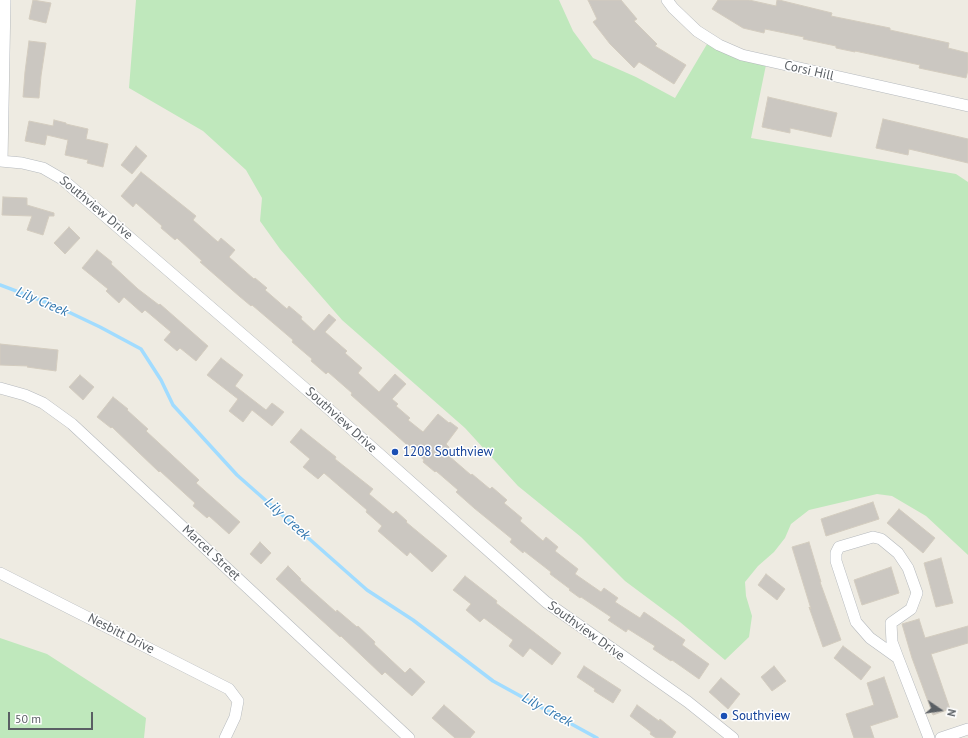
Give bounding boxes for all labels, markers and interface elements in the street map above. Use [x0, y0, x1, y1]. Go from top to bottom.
street label: Corsi Hill [783, 58, 835, 84]
street label: Southview Drive [56, 173, 136, 243]
water label: Lily Creek [13, 283, 71, 321]
street label: Southview Drive [302, 384, 380, 456]
place label: 1208 Southview [403, 444, 493, 460]
marker: 1208 Southview [390, 447, 400, 457]
water label: Lily Creek [261, 494, 313, 544]
street label: Marcel Street [179, 522, 243, 584]
street label: Southview Drive [545, 598, 627, 664]
street label: Nesbitt Drive [85, 611, 157, 657]
water label: Lily Creek [519, 689, 575, 731]
north arrow [920, 690, 960, 730]
scale bar [10, 704, 95, 730]
place label: Southview [732, 708, 790, 724]
text: N [944, 708, 959, 718]
text: 50 m [15, 711, 41, 726]
marker: Southview [719, 711, 729, 721]

